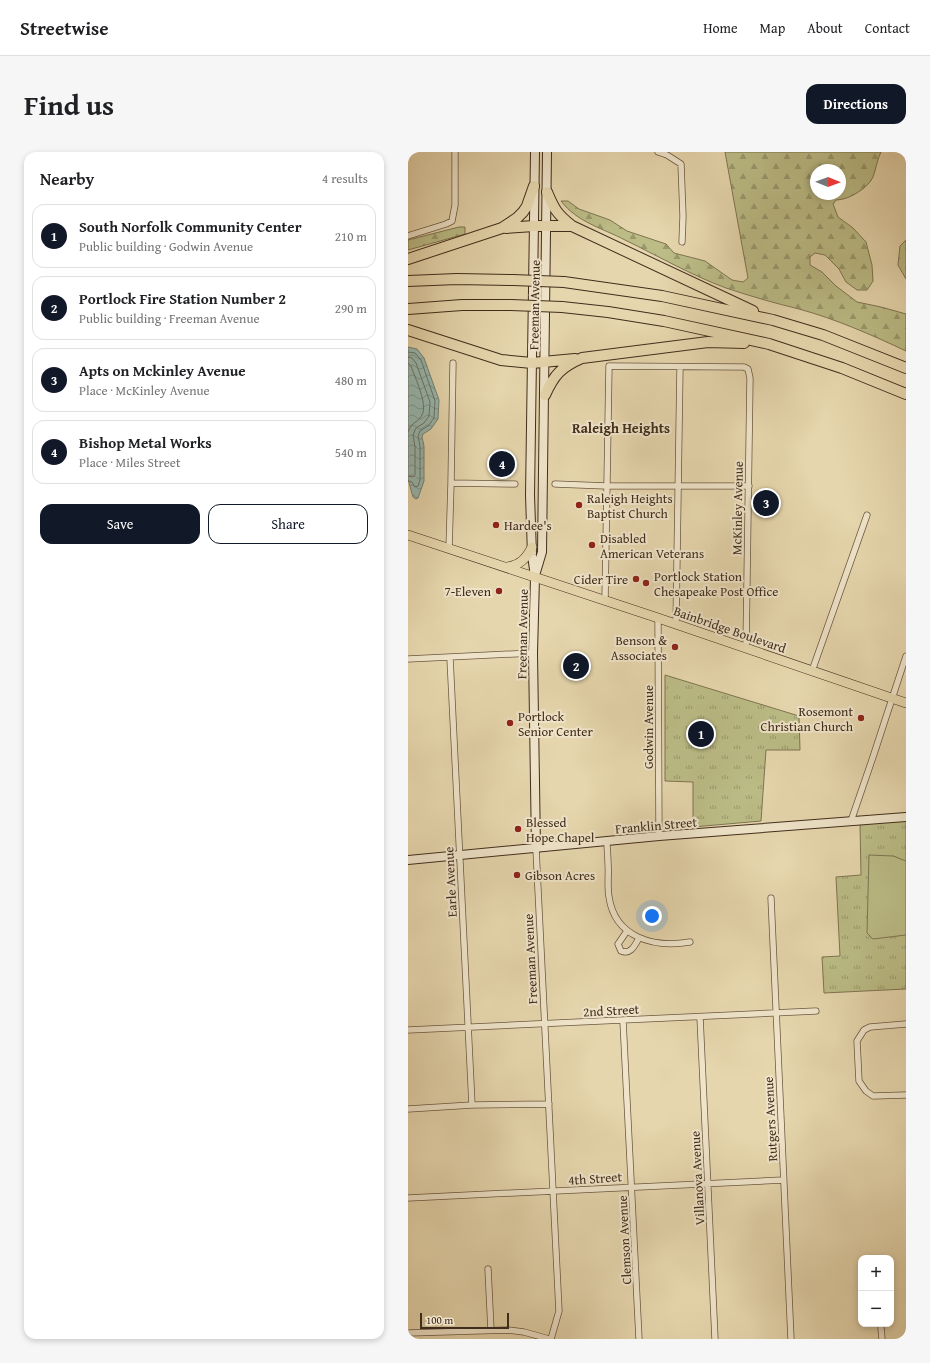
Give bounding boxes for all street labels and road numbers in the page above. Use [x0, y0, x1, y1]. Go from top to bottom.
street label: Freeman Avenue [524, 260, 545, 350]
street label: McKinley Avenue [727, 461, 748, 555]
street label: Freeman Avenue [512, 589, 533, 679]
street label: Bainbridge Boulevard [671, 601, 789, 658]
street label: Godwin Avenue [639, 685, 658, 769]
street label: Franklin Street [614, 812, 698, 839]
street label: Earle Avenue [439, 846, 462, 918]
street label: Freeman Avenue [519, 913, 542, 1005]
street label: 2nd Street [582, 1000, 640, 1021]
street label: Rutgers Avenue [759, 1076, 782, 1162]
street label: Villanova Avenue [686, 1130, 709, 1226]
street label: 4th Street [567, 1167, 623, 1190]
street label: Clemson Avenue [613, 1195, 636, 1285]

